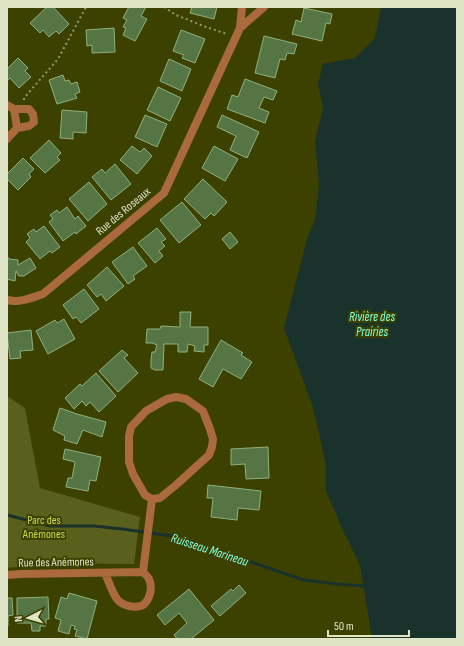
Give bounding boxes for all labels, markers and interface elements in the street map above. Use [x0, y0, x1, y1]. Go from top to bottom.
street label: Rue des Roseaux [93, 184, 154, 239]
water label: Rivière des Prairies [349, 309, 396, 340]
park label: Parc des Anémones [22, 513, 65, 542]
water label: Ruisseau Marineau [169, 530, 251, 570]
street label: Rue des Anémones [18, 554, 94, 571]
north arrow [8, 598, 48, 638]
scale bar [328, 612, 409, 638]
text: N [12, 615, 25, 623]
text: 50 m [334, 619, 354, 634]

